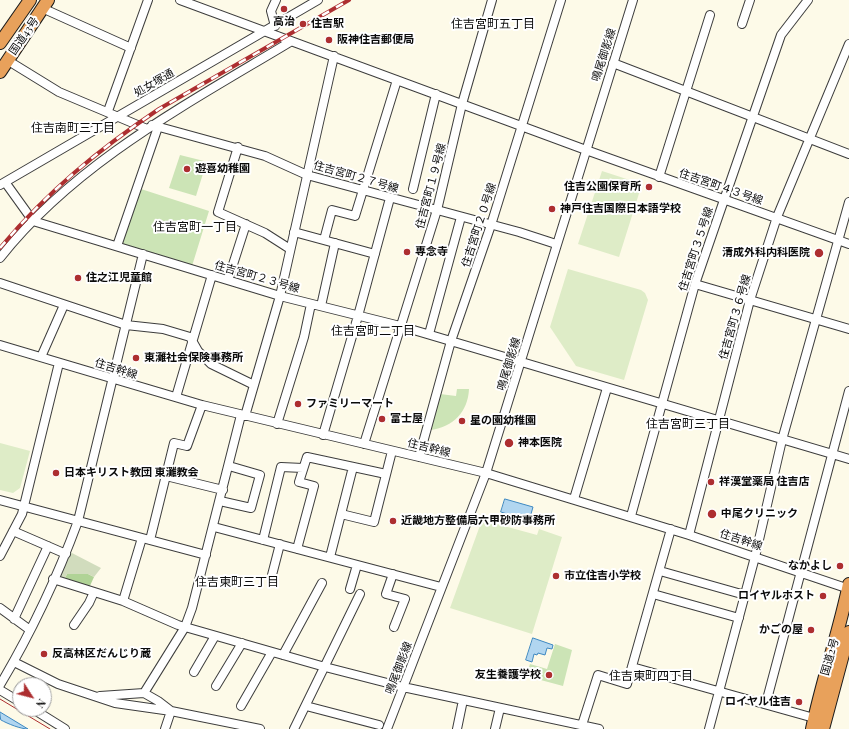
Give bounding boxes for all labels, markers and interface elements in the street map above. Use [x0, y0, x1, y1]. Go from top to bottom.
marker: 高治 [279, 4, 289, 14]
street label: 国道43号 [6, 14, 42, 58]
place label: 高治 [273, 15, 295, 29]
place label: 住吉駅 [311, 17, 344, 31]
district label: 住吉宮町五丁目 [451, 17, 535, 31]
marker: 住吉駅 [298, 19, 308, 29]
street label: 鳴尾御影線 [589, 27, 619, 83]
place label: 阪神住吉郵便局 [337, 33, 414, 47]
marker: 阪神住吉郵便局 [324, 35, 334, 45]
street label: 処女塚通 [132, 66, 176, 100]
district label: 住吉南町三丁目 [31, 121, 115, 135]
street label: 住吉宮町１９号線 [413, 142, 449, 230]
street label: 住吉宮町２７号線 [312, 159, 400, 195]
place label: 遊喜幼稚園 [195, 162, 250, 176]
marker: 遊喜幼稚園 [182, 164, 192, 174]
street label: 住吉宮町４３号線 [677, 166, 765, 208]
place label: 住吉公園保育所 [564, 180, 641, 194]
street label: 住吉宮町２０号線 [459, 181, 499, 269]
marker: 住吉公園保育所 [644, 182, 654, 192]
place label: 神戸住吉国際日本語学校 [560, 202, 681, 216]
marker: 神戸住吉国際日本語学校 [547, 204, 557, 214]
street label: 住吉宮町３５号線 [676, 205, 716, 293]
district label: 住吉宮町一丁目 [153, 220, 237, 234]
place label: 専念寺 [415, 245, 448, 259]
place label: 清成外科内科医院 [722, 246, 810, 260]
marker: 専念寺 [402, 247, 412, 257]
marker: 清成外科内科医院 [813, 247, 825, 259]
street label: 住吉宮町２３号線 [213, 259, 301, 295]
place label: 住之江児童館 [86, 271, 152, 285]
marker: 住之江児童館 [73, 273, 83, 283]
street label: 住吉宮町３６号線 [717, 273, 753, 361]
district label: 住吉宮町二丁目 [331, 324, 415, 338]
street label: 鳴尾御影線 [495, 336, 523, 392]
place label: 東灘社会保険事務所 [144, 351, 243, 365]
marker: 東灘社会保険事務所 [131, 353, 141, 363]
street label: 住吉幹線 [93, 356, 139, 382]
place label: ファミリーマート [306, 397, 394, 411]
marker: ファミリーマート [293, 399, 303, 409]
place label: 富士屋 [390, 412, 423, 426]
marker: 富士屋 [377, 414, 387, 424]
place label: 星の園幼稚園 [470, 414, 536, 428]
marker: 星の園幼稚園 [457, 416, 467, 426]
district label: 住吉宮町三丁目 [646, 417, 730, 431]
street label: 住吉幹線 [406, 436, 452, 460]
place label: 神本医院 [518, 436, 562, 450]
marker: 神本医院 [503, 437, 515, 449]
place label: 日本キリスト教団 東灘教会 [64, 466, 199, 480]
marker: 日本キリスト教団 東灘教会 [51, 468, 61, 478]
place label: 祥漢堂薬局 住吉店 [719, 475, 810, 489]
marker: 祥漢堂薬局 住吉店 [706, 477, 716, 487]
place label: 中尾クリニック [721, 507, 798, 521]
marker: 中尾クリニック [706, 508, 718, 520]
place label: 近畿地方整備局六甲砂防事務所 [401, 514, 555, 528]
marker: 近畿地方整備局六甲砂防事務所 [388, 516, 398, 526]
street label: 住吉幹線 [718, 527, 764, 553]
place label: なかよし [788, 559, 832, 573]
marker: なかよし [835, 561, 845, 571]
place label: 市立住吉小学校 [564, 569, 641, 583]
marker: 市立住吉小学校 [551, 571, 561, 581]
district label: 住吉東町三丁目 [195, 575, 279, 589]
place label: ロイヤルホスト [738, 589, 815, 603]
marker: ロイヤルホスト [818, 591, 828, 601]
place label: かごの屋 [759, 623, 803, 637]
marker: かごの屋 [806, 625, 816, 635]
street label: 国道2号 [818, 637, 842, 677]
street label: 鳴尾御影線 [383, 640, 415, 696]
place label: 反高林区だんじり蔵 [52, 647, 151, 661]
marker: 反高林区だんじり蔵 [39, 649, 49, 659]
place label: 友生養護学校 [475, 668, 541, 682]
district label: 住吉東町四丁目 [609, 669, 693, 683]
marker: 友生養護学校 [544, 670, 554, 680]
north arrow [12, 677, 52, 717]
place label: ロイヤル住吉 [725, 695, 791, 709]
text: N [33, 696, 50, 711]
marker: ロイヤル住吉 [794, 697, 804, 707]

